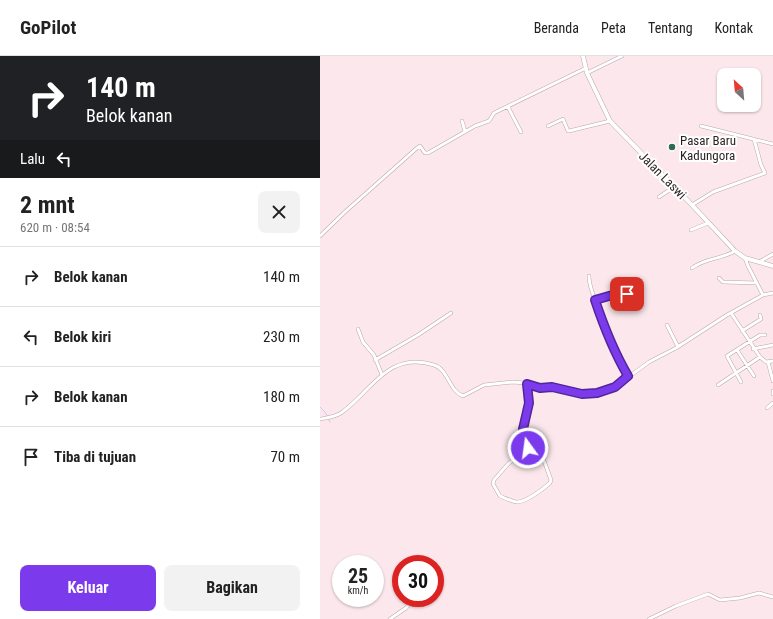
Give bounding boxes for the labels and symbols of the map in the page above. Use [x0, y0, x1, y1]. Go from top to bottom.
north arrow [717, 68, 761, 112]
place label: Pasar Baru Kadungora [680, 133, 736, 163]
marker: Pasar Baru Kadungora [667, 142, 677, 152]
street label: Jalan Laswi [636, 149, 689, 202]
pin [610, 277, 644, 311]
position arrow [507, 427, 549, 469]
speed limit sign: 30 [392, 555, 444, 607]

